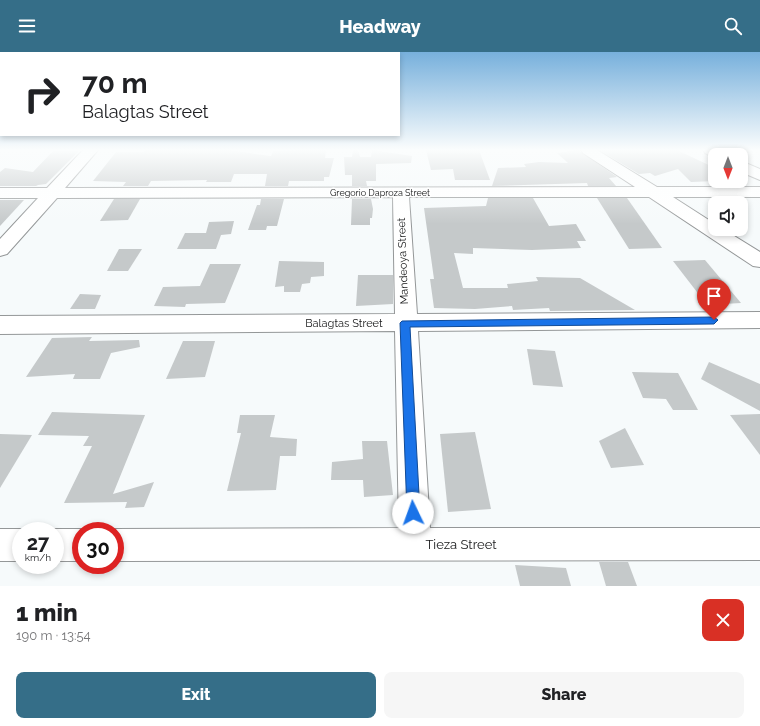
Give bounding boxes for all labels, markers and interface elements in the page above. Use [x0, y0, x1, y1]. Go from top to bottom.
icon: menu [16, 15, 38, 37]
icon: search [722, 15, 744, 37]
text: Headway [339, 16, 421, 37]
text: 70 m [82, 67, 148, 100]
icon: right [16, 68, 68, 120]
text: Balagtas Street [82, 101, 209, 122]
north arrow [708, 148, 748, 188]
map controls [708, 148, 748, 236]
street label: Gregorio Daproza Street [330, 188, 430, 198]
button: sound [708, 196, 748, 236]
street label: Mandeoya Street [395, 217, 411, 305]
pin [697, 279, 731, 320]
icon: arrive [703, 285, 725, 307]
street label: Balagtas Street [305, 317, 383, 330]
position arrow [392, 492, 434, 534]
speed limit sign: 30 [72, 522, 124, 574]
text: 27 [27, 531, 49, 555]
street label: Tieza Street [425, 537, 497, 552]
text: km/h [25, 552, 51, 563]
text: 1 min [16, 598, 78, 627]
button: close [702, 599, 744, 641]
text: 190 m · 13:54 [16, 628, 91, 643]
button: Exit [16, 672, 376, 718]
button: Share [384, 672, 744, 718]

